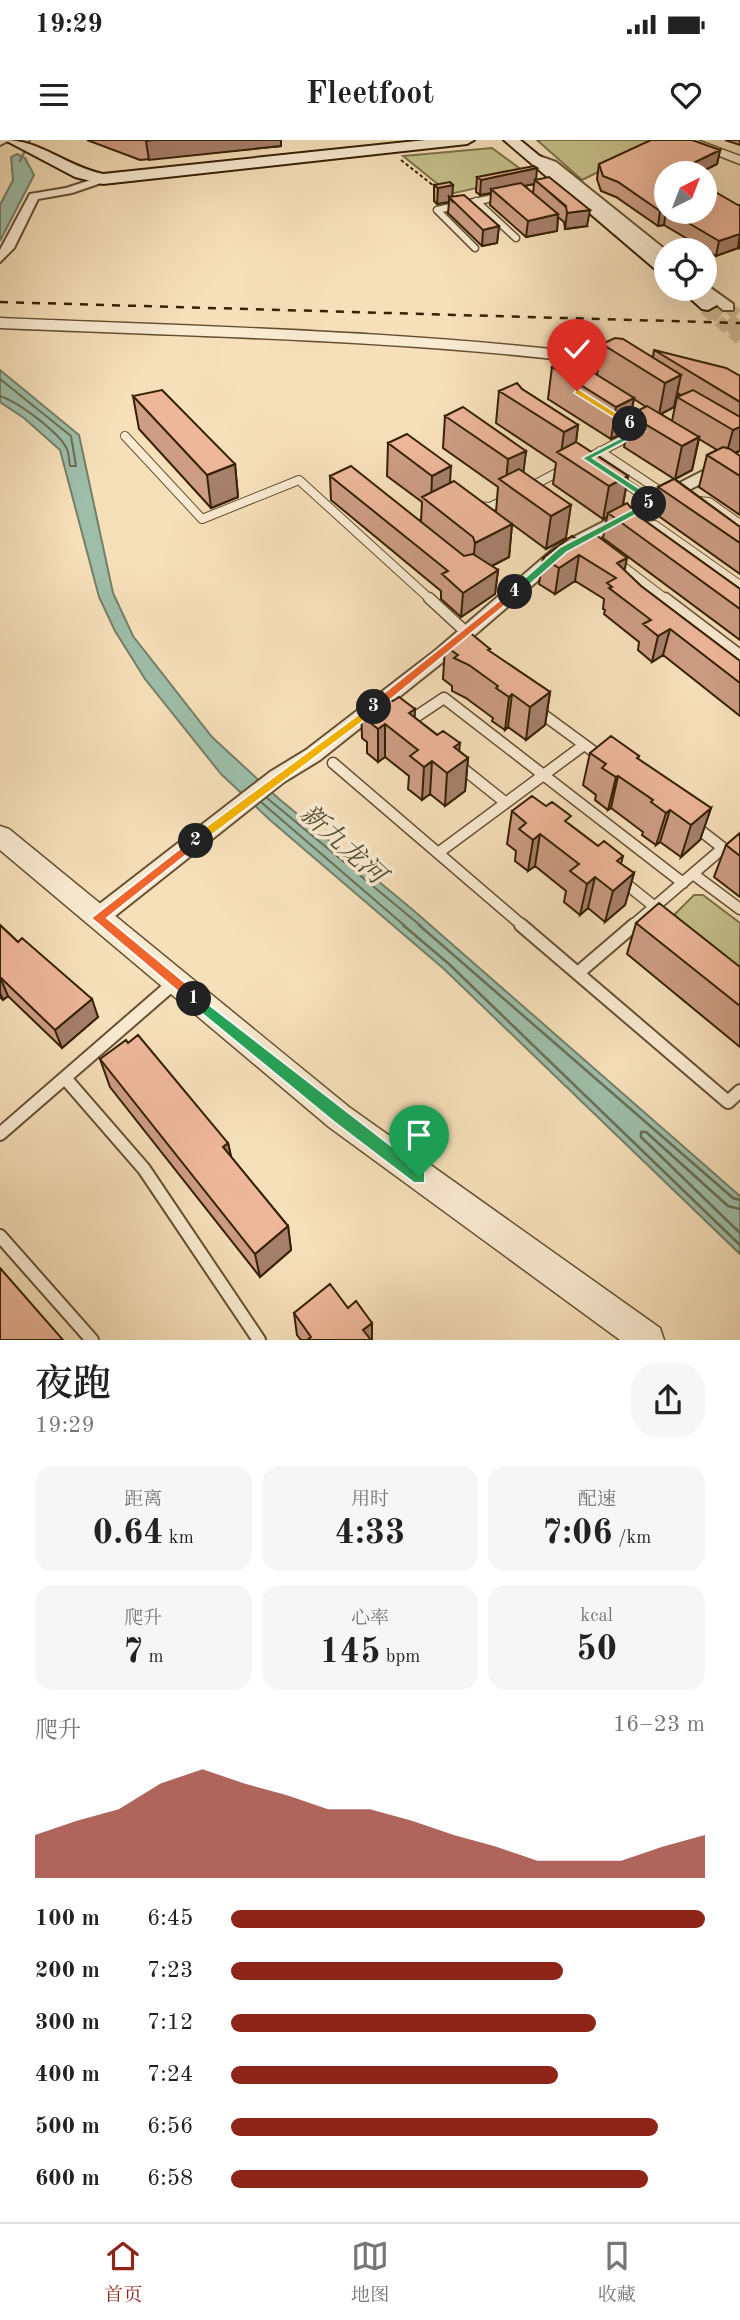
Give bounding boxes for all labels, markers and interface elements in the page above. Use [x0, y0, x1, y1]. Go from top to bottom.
text: 19:29 [35, 12, 103, 38]
icon: menu [35, 76, 73, 114]
icon: heart [667, 76, 705, 114]
text: Fleetfoot [306, 79, 434, 111]
north arrow [654, 161, 718, 224]
map controls [654, 161, 717, 301]
button: locate [654, 238, 717, 301]
pin [547, 319, 607, 391]
icon: check [558, 330, 596, 368]
pin: 6 [612, 406, 648, 442]
text: 6 [624, 414, 635, 433]
pin: 5 [632, 486, 666, 522]
text: 5 [643, 494, 654, 513]
pin: 4 [498, 574, 532, 610]
text: 4 [509, 582, 520, 601]
pin: 3 [356, 690, 392, 724]
text: 3 [368, 697, 379, 716]
water label: 新九龙河 [295, 799, 394, 892]
pin: 2 [178, 824, 214, 858]
text: 2 [190, 831, 201, 850]
pin: 1 [176, 982, 212, 1016]
text: 1 [188, 989, 199, 1008]
pin [389, 1105, 449, 1177]
icon: arrive [400, 1116, 438, 1154]
button: share [631, 1363, 705, 1437]
text: 夜跑 [35, 1367, 111, 1405]
text: 19:29 [35, 1414, 95, 1437]
text: 距离 [124, 1491, 162, 1510]
text: 用时 [351, 1491, 389, 1510]
text: 配速 [578, 1491, 616, 1510]
text: 0.64 [93, 1516, 164, 1551]
text: 4:33 [335, 1516, 405, 1551]
text: 7:06 [542, 1516, 613, 1551]
text: km [164, 1529, 194, 1548]
text: /km [613, 1529, 651, 1548]
text: kcal [580, 1607, 613, 1626]
text: 爬升 [124, 1610, 162, 1629]
text: 心率 [351, 1610, 389, 1629]
text: 50 [576, 1632, 617, 1667]
text: 7 [123, 1635, 143, 1670]
text: 145 [320, 1635, 380, 1670]
text: m [143, 1648, 164, 1667]
text: bpm [380, 1648, 420, 1667]
text: 16–23 m [613, 1713, 705, 1736]
text: 爬升 [35, 1719, 81, 1742]
text: 100 m [35, 1907, 100, 1930]
text: 6:45 [147, 1907, 193, 1930]
text: 200 m [35, 1959, 100, 1982]
text: 7:23 [147, 1959, 193, 1982]
text: 300 m [35, 2011, 100, 2034]
text: 7:12 [147, 2011, 193, 2034]
text: 400 m [35, 2063, 100, 2086]
text: 7:24 [147, 2063, 193, 2086]
text: 500 m [35, 2115, 100, 2138]
text: 6:56 [147, 2115, 193, 2138]
text: 600 m [35, 2167, 100, 2190]
text: 6:58 [147, 2167, 193, 2190]
tab: 首页 [104, 2237, 142, 2308]
tab: 地图 [351, 2237, 389, 2308]
tab: 收藏 [598, 2237, 636, 2308]

